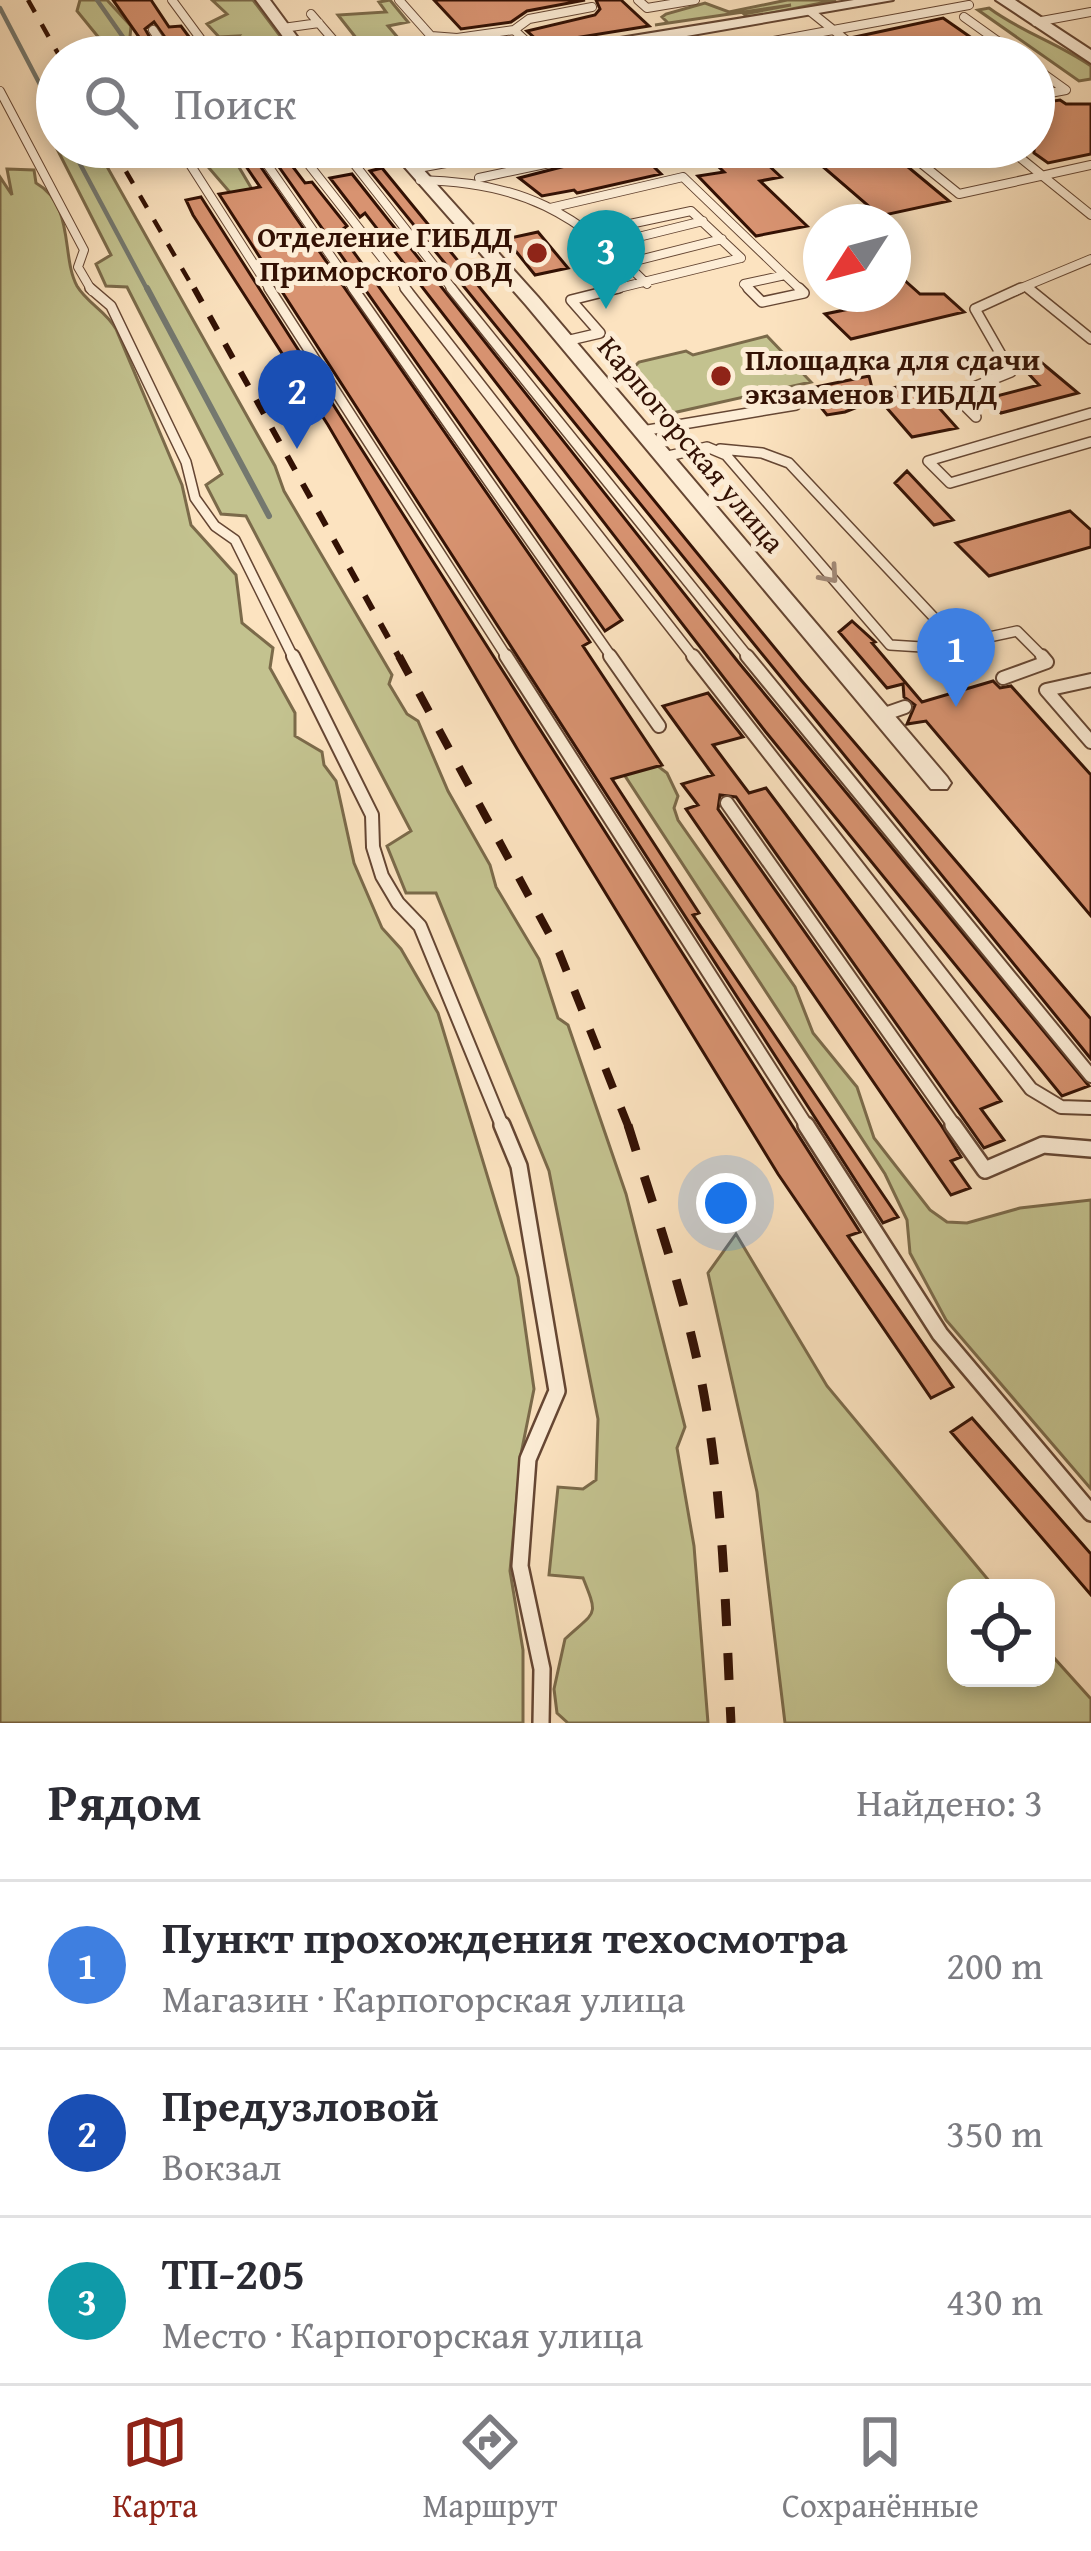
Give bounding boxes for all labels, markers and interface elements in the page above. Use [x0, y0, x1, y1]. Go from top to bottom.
search box [36, 36, 1055, 168]
icon: search [78, 69, 144, 135]
text: Поиск [174, 70, 296, 135]
north arrow [803, 204, 911, 312]
pin: 3 [567, 210, 645, 309]
place label: Отделение ГИБДД Приморского ОВД [257, 214, 513, 292]
marker: Отделение ГИБДД Приморского ОВД [524, 240, 550, 266]
street label: Карпогорская улица [588, 326, 797, 563]
place label: Площадка для сдачи экзаменов ГИБДД [745, 337, 1040, 415]
pin: 2 [258, 350, 336, 449]
marker: Площадка для сдачи экзаменов ГИБДД [708, 363, 734, 389]
one-way arrow [815, 561, 837, 583]
pin: 1 [917, 608, 995, 707]
your location [696, 1173, 756, 1233]
map controls [947, 1579, 1055, 1687]
button: locate [947, 1579, 1055, 1687]
text: Рядом [48, 1764, 202, 1839]
text: Найдено: 3 [856, 1773, 1043, 1830]
text: Пункт прохождения техосмотра [162, 1904, 848, 1969]
text: 1 [77, 1936, 97, 1993]
text: 200 m [946, 1936, 1043, 1993]
text: Магазин · Карпогорская улица [162, 1969, 685, 2026]
text: Предузловой [162, 2072, 439, 2137]
text: 2 [77, 2104, 97, 2161]
text: 350 m [946, 2104, 1043, 2161]
text: Вокзал [162, 2137, 281, 2194]
text: ТП-205 [162, 2240, 305, 2305]
text: 3 [77, 2272, 97, 2329]
text: 430 m [946, 2272, 1043, 2329]
text: Место · Карпогорская улица [162, 2305, 643, 2362]
tab: Карта [112, 2409, 198, 2529]
tab: Маршрут [422, 2409, 557, 2529]
tab: Сохранённые [782, 2409, 979, 2529]

